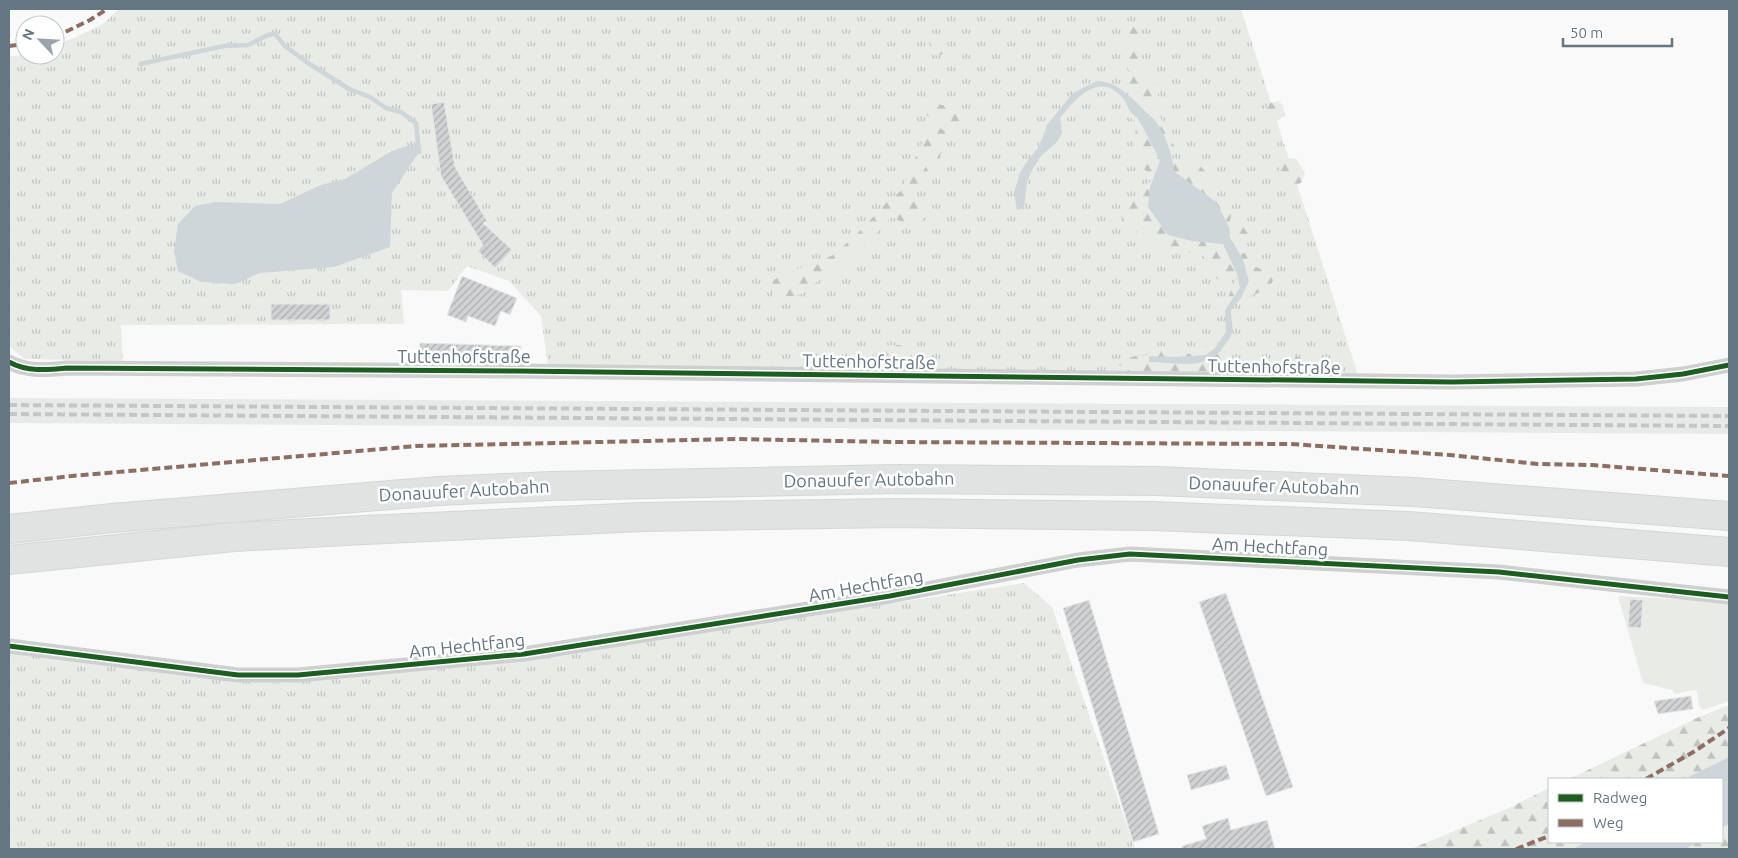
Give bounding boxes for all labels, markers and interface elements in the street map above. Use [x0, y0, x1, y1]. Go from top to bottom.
north arrow [15, 15, 65, 65]
scale bar [1563, 15, 1672, 47]
text: 50 m [1570, 24, 1603, 41]
text: N [19, 26, 38, 43]
street label: Tuttenhofstraße [397, 346, 531, 366]
street label: Tuttenhofstraße [802, 350, 936, 372]
street label: Tuttenhofstraße [1207, 355, 1341, 377]
street label: Donauufer Autobahn [783, 468, 955, 490]
street label: Donauufer Autobahn [1188, 472, 1360, 498]
street label: Donauufer Autobahn [378, 476, 550, 504]
street label: Am Hechtfang [1211, 533, 1329, 559]
street label: Am Hechtfang [807, 565, 925, 605]
street label: Am Hechtfang [408, 629, 526, 661]
legend [1548, 778, 1723, 843]
text: Radweg [1593, 789, 1647, 806]
text: Weg [1593, 814, 1624, 831]

